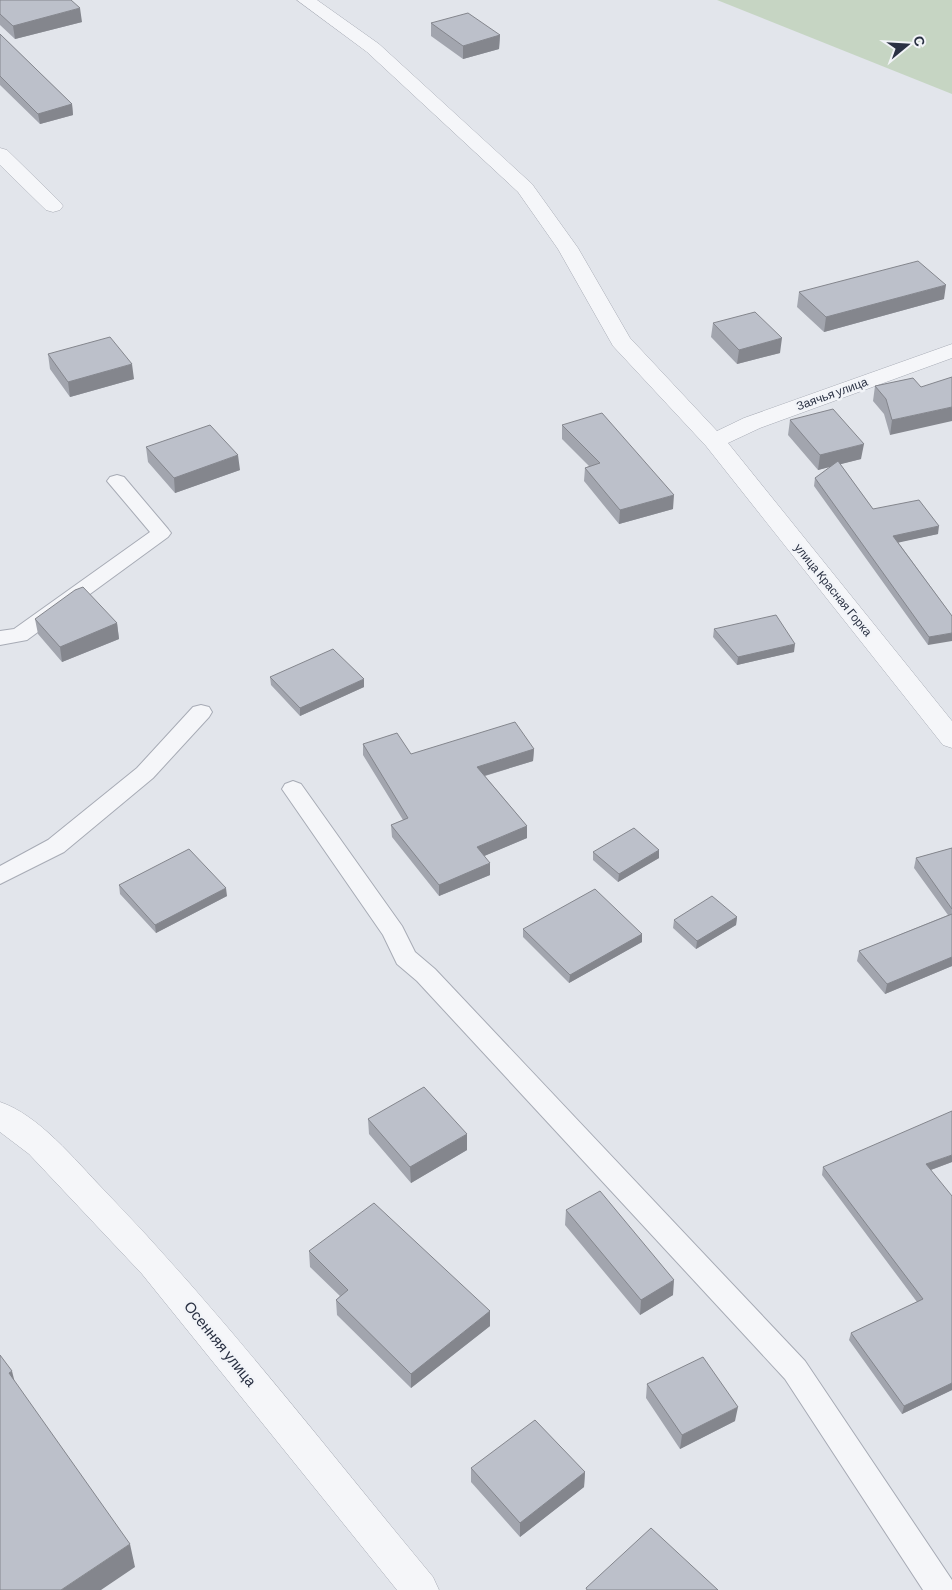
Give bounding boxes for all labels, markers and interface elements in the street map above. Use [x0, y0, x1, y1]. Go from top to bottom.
north arrow [882, 20, 932, 70]
text: С [910, 33, 929, 48]
street label: Заячья улица [794, 374, 870, 413]
street label: улица Красная Горка [791, 540, 876, 639]
street label: Осенняя улица [181, 1297, 261, 1390]

